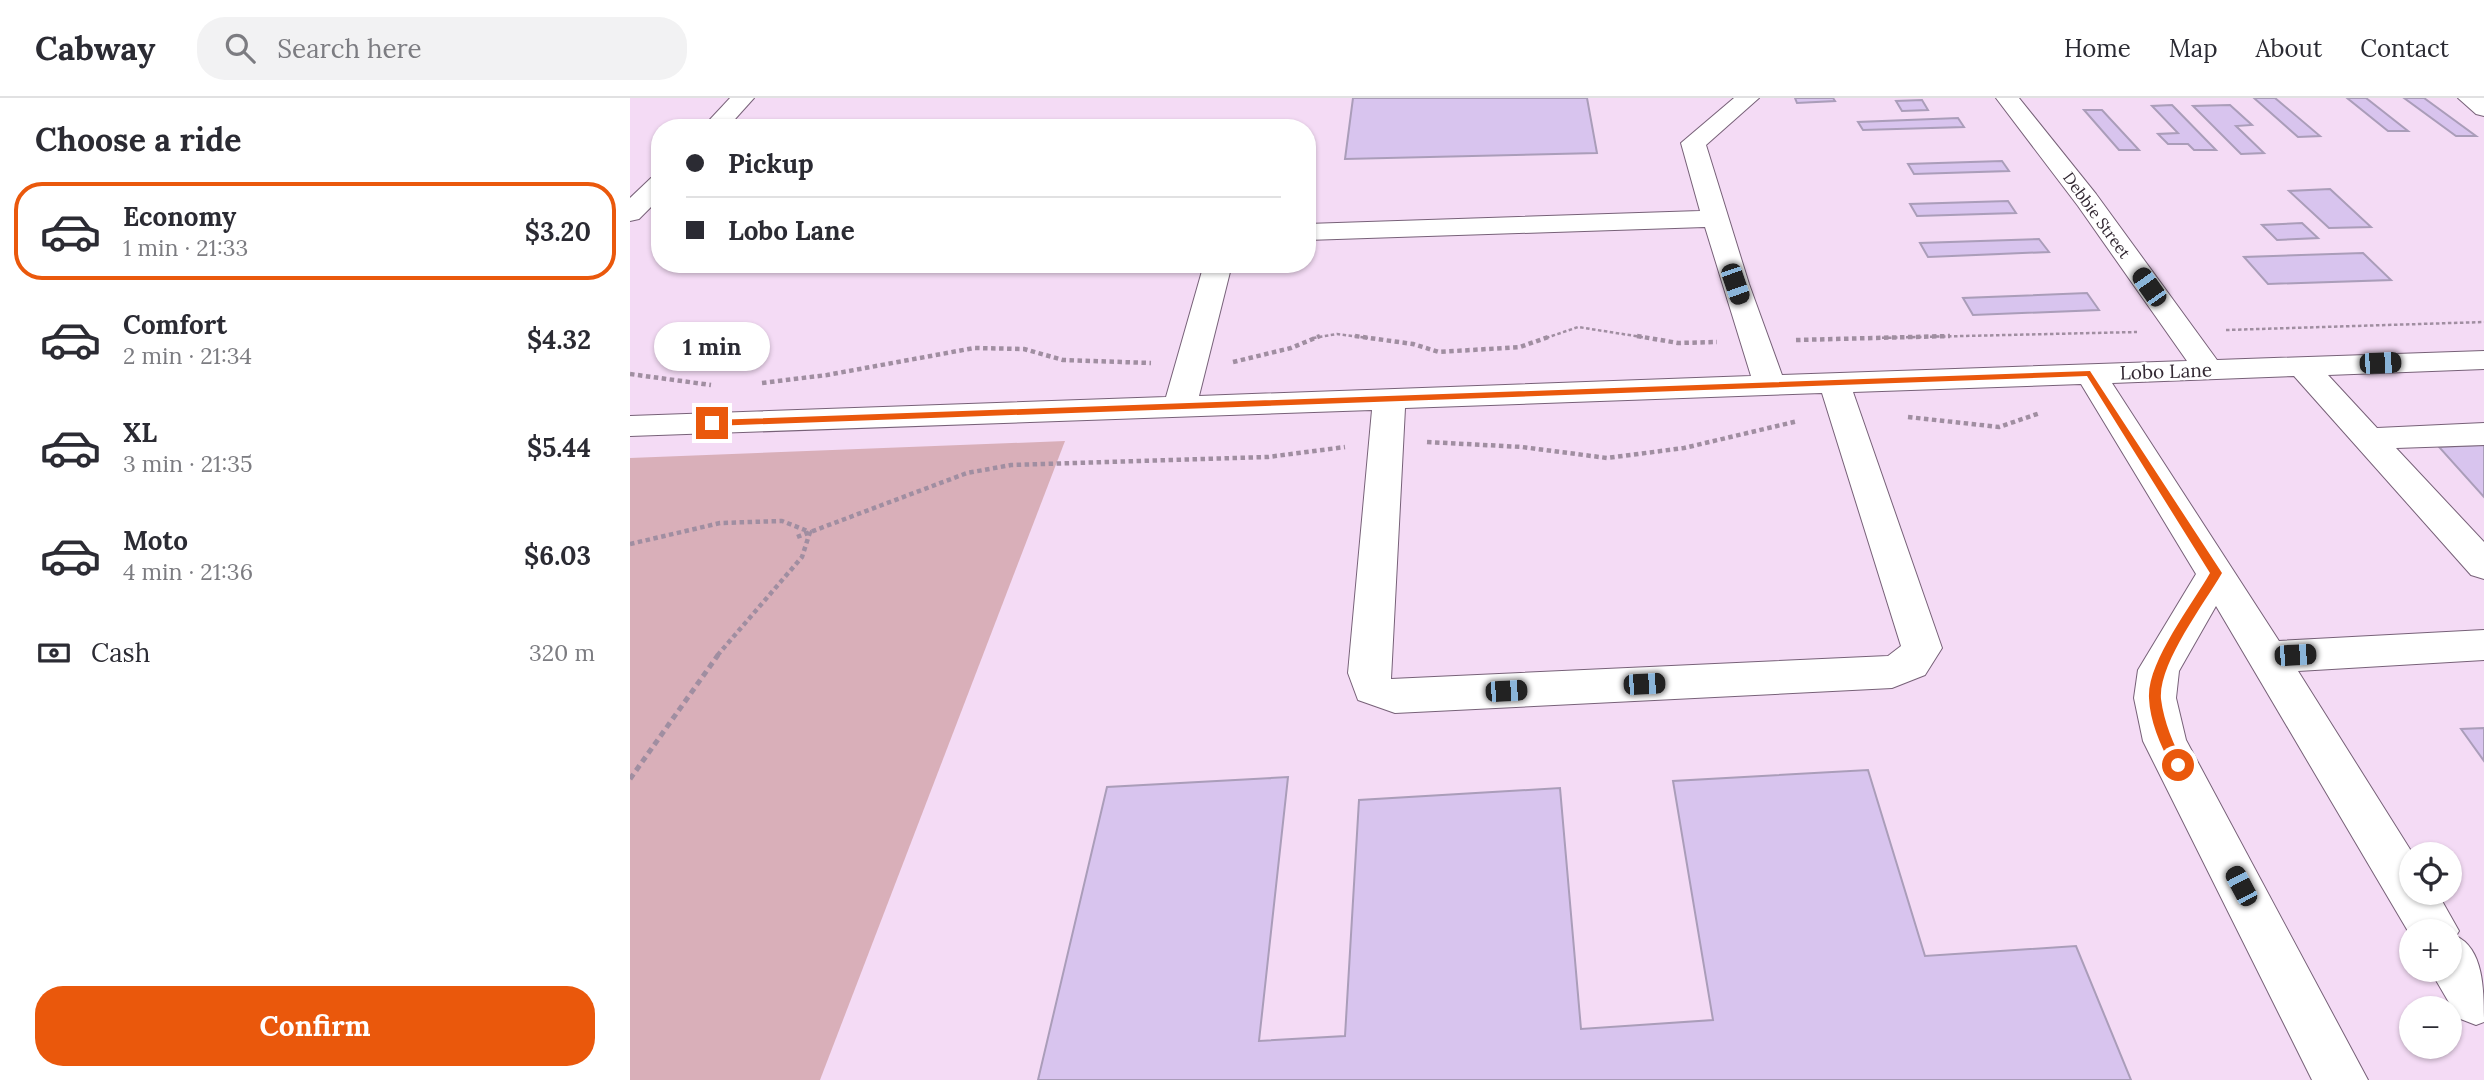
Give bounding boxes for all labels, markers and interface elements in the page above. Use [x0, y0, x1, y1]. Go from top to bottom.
search box [197, 17, 687, 80]
text: Cabway [35, 27, 155, 69]
icon: search [221, 29, 259, 67]
text: Search here [277, 32, 422, 65]
text: Home [2064, 33, 2131, 64]
text: Map [2169, 33, 2218, 64]
text: About [2256, 33, 2322, 64]
text: Contact [2360, 33, 2449, 64]
text: Choose a ride [35, 119, 242, 160]
text: Pickup [728, 147, 814, 180]
street label: Debbie Street [2059, 168, 2136, 263]
icon: car [39, 200, 102, 263]
text: Economy [123, 200, 236, 233]
text: Lobo Lane [728, 214, 855, 247]
text: $3.20 [525, 215, 591, 248]
text: 1 min · 21:33 [123, 233, 248, 262]
car [1719, 261, 1752, 307]
car [2129, 264, 2170, 310]
icon: car [39, 308, 102, 371]
text: Comfort [123, 308, 227, 341]
callout: 1 min [654, 322, 770, 370]
text: $4.32 [527, 323, 591, 356]
text: 1 min [683, 332, 741, 361]
text: 2 min · 21:34 [123, 341, 252, 370]
car [2359, 352, 2402, 374]
street label: Lobo Lane [2119, 357, 2213, 385]
route end [696, 407, 728, 439]
icon: car [39, 416, 102, 479]
text: XL [123, 416, 157, 449]
text: $5.44 [527, 431, 591, 464]
text: 3 min · 21:35 [123, 449, 253, 478]
icon: car [39, 524, 102, 587]
text: Moto [123, 524, 188, 557]
text: $6.03 [524, 539, 591, 572]
text: 4 min · 21:36 [123, 557, 253, 586]
icon: cash [35, 634, 73, 672]
text: Cash [91, 636, 150, 669]
text: 320 m [529, 638, 595, 667]
car [2274, 643, 2317, 667]
car [1623, 672, 1666, 696]
car [1485, 679, 1528, 703]
route start [2162, 749, 2194, 781]
map controls [2399, 842, 2462, 1059]
button: locate [2399, 842, 2462, 905]
car [2222, 863, 2261, 909]
button: + [2399, 919, 2462, 982]
button: Confirm [35, 986, 595, 1066]
button: − [2399, 996, 2462, 1059]

